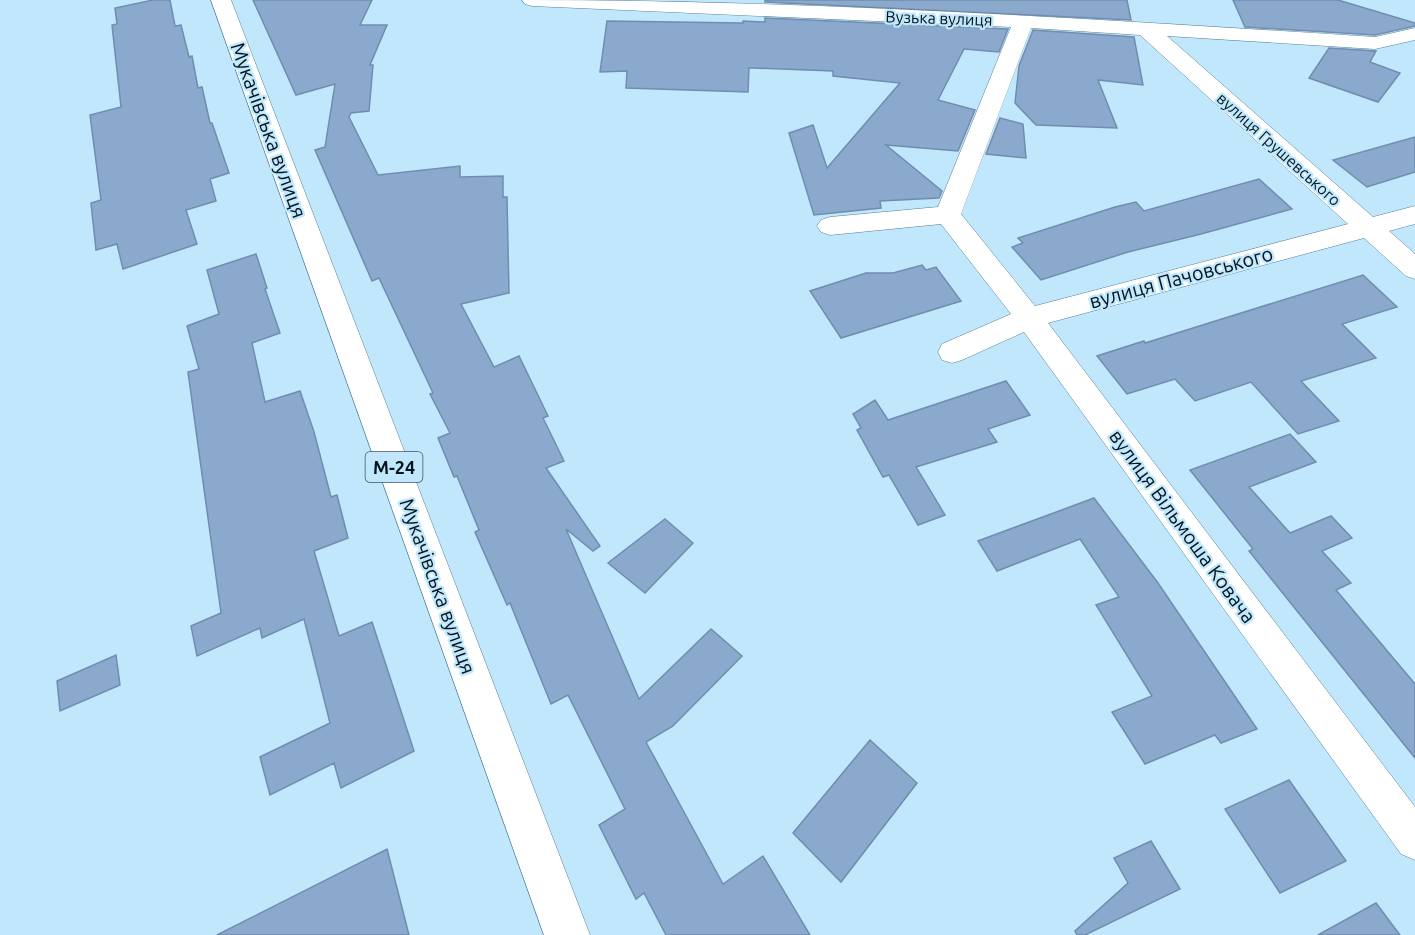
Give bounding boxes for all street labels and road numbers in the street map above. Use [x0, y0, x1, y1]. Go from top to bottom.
street label: Вузька вулиця [885, 7, 993, 29]
street label: Мукачівська вулиця [227, 39, 311, 221]
street label: вулиця Грушевського [1214, 89, 1344, 209]
street label: вулиця Пачовського [1087, 241, 1275, 313]
street label: вулиця Вільмоша Ковача [1105, 425, 1261, 627]
road number: М-24 [366, 452, 422, 482]
street label: Мукачівська вулиця [396, 495, 480, 677]

